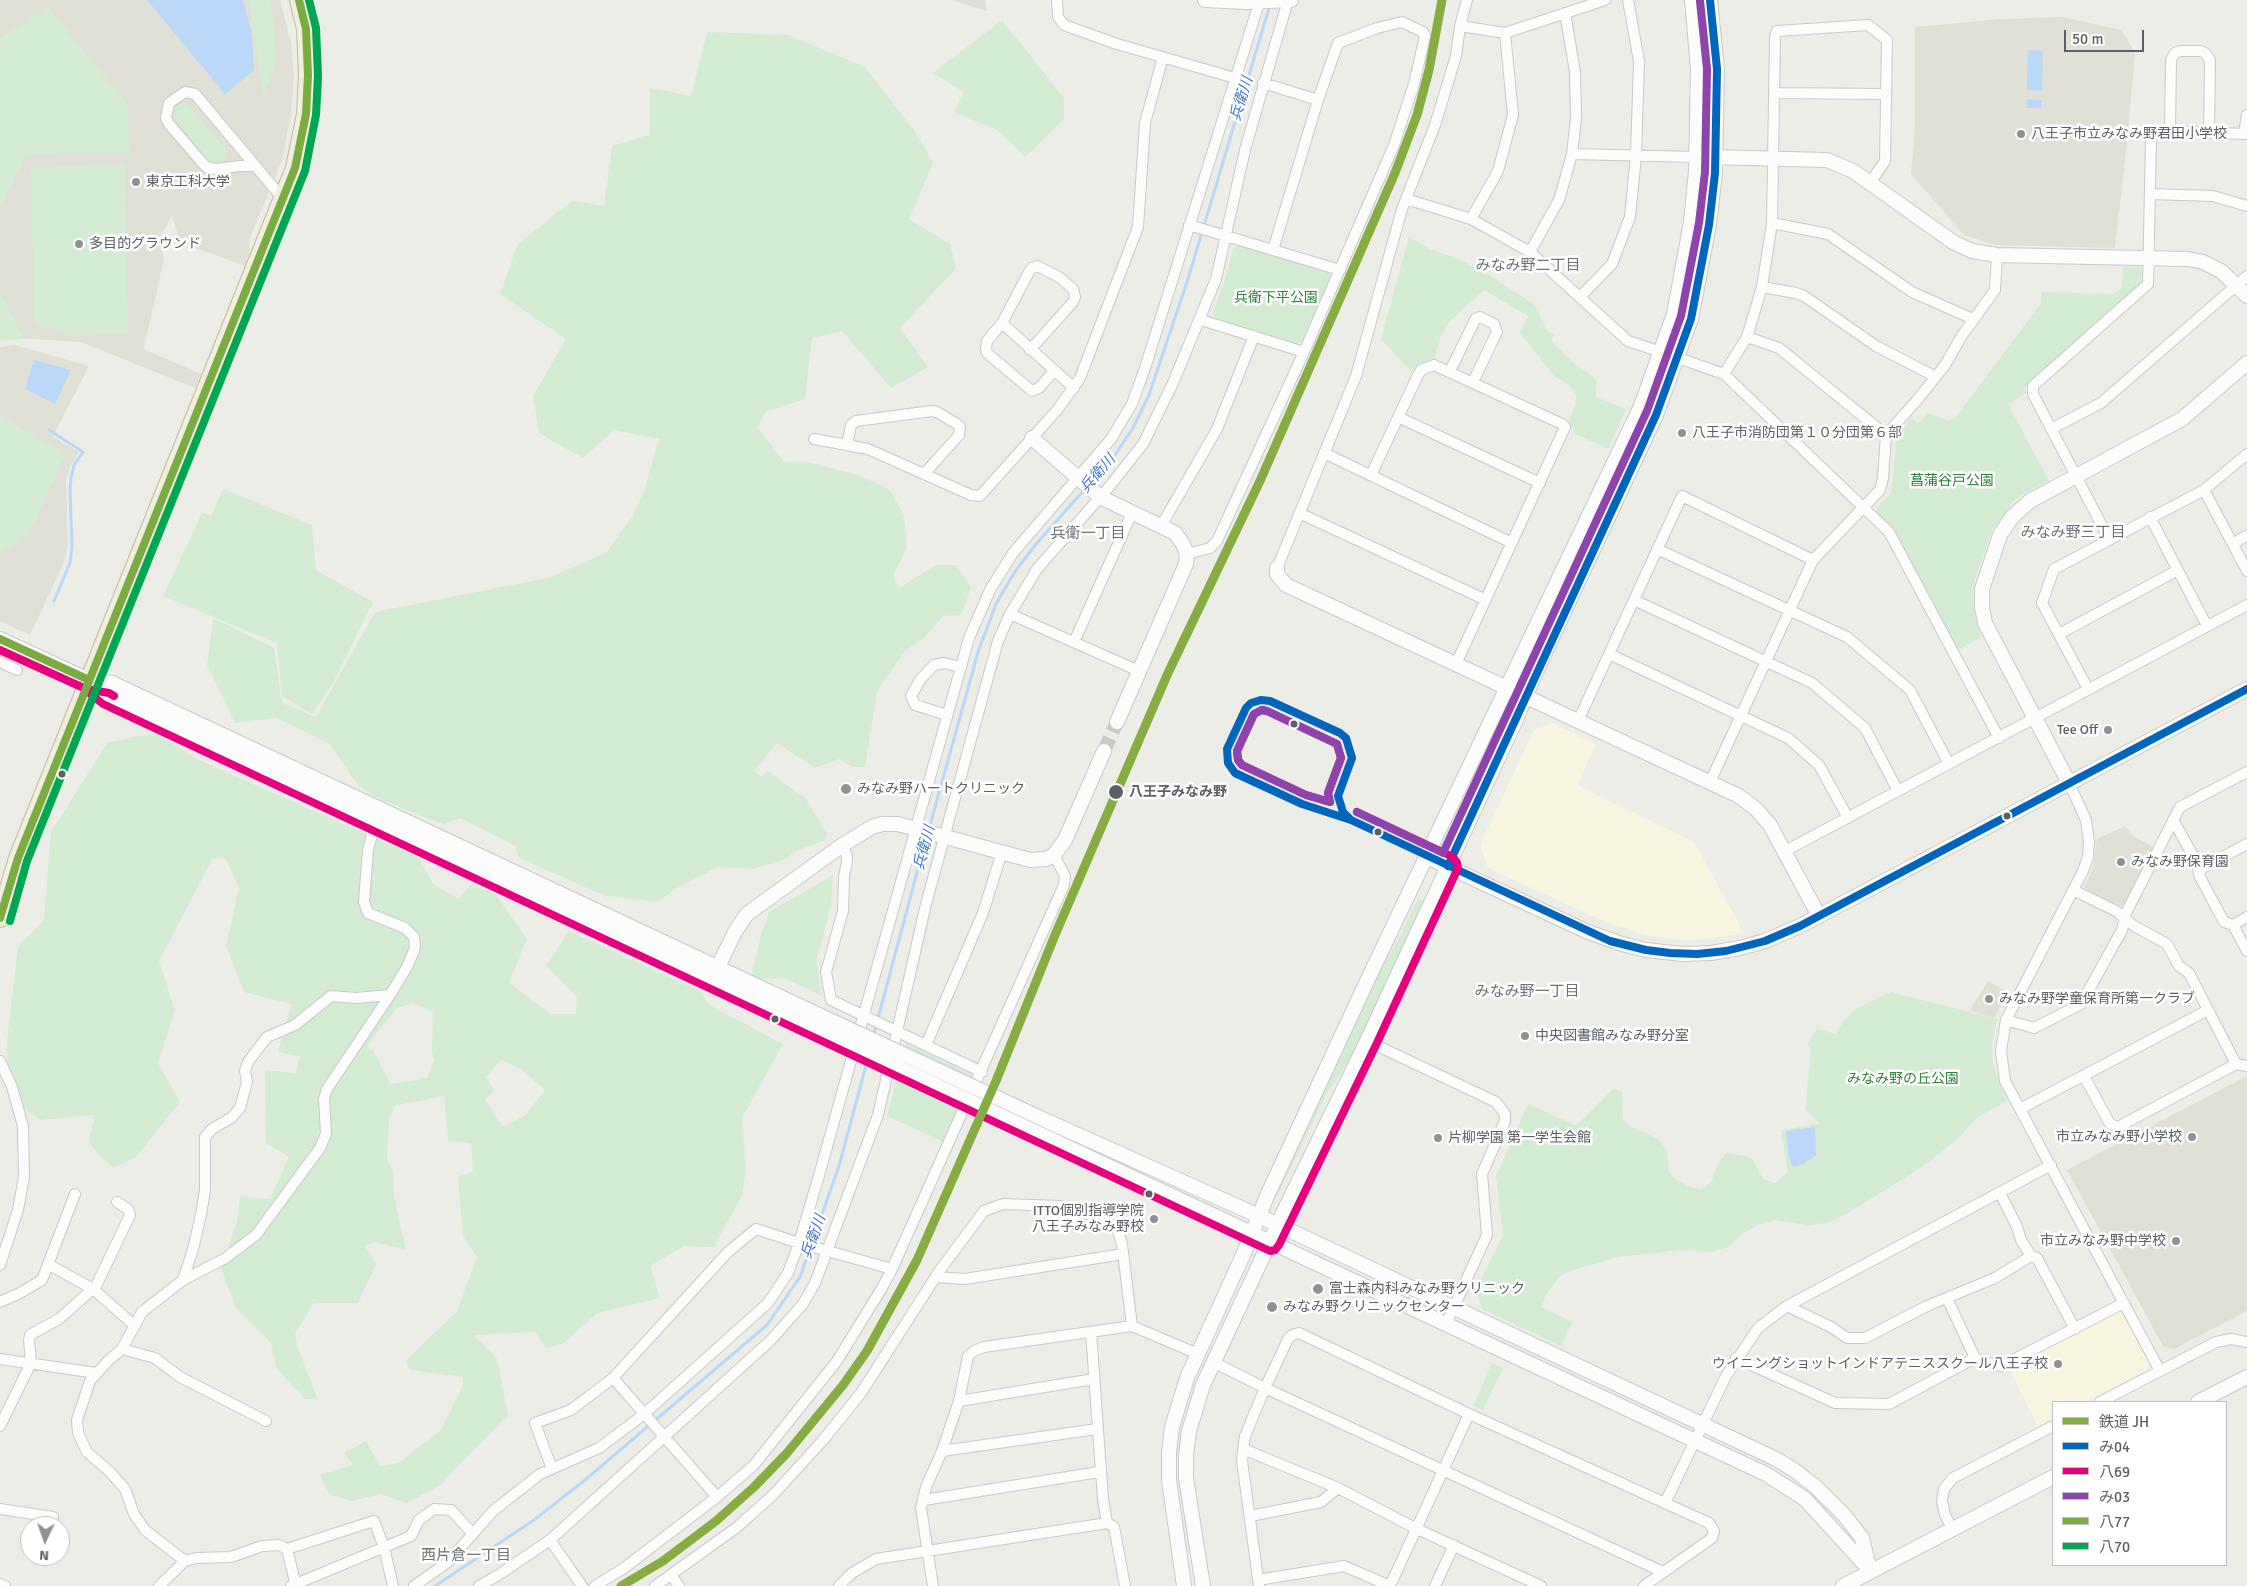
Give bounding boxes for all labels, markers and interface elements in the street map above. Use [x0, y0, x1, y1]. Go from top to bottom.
scale bar [2067, 20, 2147, 52]
text: 50 m [2072, 30, 2103, 48]
water label: 兵衛川 [1227, 75, 1257, 123]
place label: 八王子市立みなみ野君田小学校 [2031, 126, 2227, 142]
marker: 八王子市立みなみ野君田小学校 [2015, 128, 2027, 140]
place label: 東京工科大学 [146, 174, 230, 190]
marker: 東京工科大学 [130, 176, 142, 188]
place label: 多目的グラウンド [89, 236, 201, 252]
marker: 多目的グラウンド [73, 238, 85, 250]
district label: みなみ野二丁目 [1476, 257, 1580, 275]
park label: 兵衛下平公園 [1234, 290, 1318, 306]
place label: 八王子市消防団第１０分団第６部 [1692, 425, 1902, 441]
marker: 八王子市消防団第１０分団第６部 [1676, 427, 1688, 439]
water label: 兵衛川 [1076, 451, 1120, 497]
park label: 菖蒲谷戸公園 [1910, 473, 1994, 489]
district label: みなみ野三丁目 [2021, 524, 2125, 542]
district label: 兵衛一丁目 [1051, 525, 1125, 543]
unlabelled marker [1289, 719, 1299, 729]
place label: Tee Off [2057, 722, 2098, 738]
marker: Tee Off [2102, 724, 2114, 736]
unlabelled marker [57, 769, 67, 779]
place label: みなみ野ハートクリニック [857, 781, 1025, 797]
marker: みなみ野ハートクリニック [839, 782, 853, 796]
marker: 八王子みなみ野 [1107, 783, 1125, 801]
place label: 八王子みなみ野 [1129, 784, 1227, 800]
unlabelled marker [2002, 811, 2012, 821]
water label: 兵衛川 [910, 824, 940, 872]
unlabelled marker [1373, 827, 1383, 837]
place label: みなみ野保育園 [2131, 854, 2229, 870]
marker: みなみ野保育園 [2115, 856, 2127, 868]
district label: みなみ野一丁目 [1475, 983, 1579, 1001]
place label: みなみ野学童保育所第一クラブ [1999, 991, 2195, 1007]
marker: みなみ野学童保育所第一クラブ [1983, 993, 1995, 1005]
unlabelled marker [770, 1014, 780, 1024]
place label: 中央図書館みなみ野分室 [1535, 1028, 1689, 1044]
marker: 中央図書館みなみ野分室 [1519, 1030, 1531, 1042]
park label: みなみ野の丘公園 [1847, 1071, 1959, 1087]
place label: 市立みなみ野小学校 [2056, 1129, 2182, 1145]
place label: 片柳学園 第一学生会館 [1448, 1130, 1591, 1146]
marker: 市立みなみ野小学校 [2186, 1131, 2198, 1143]
marker: 片柳学園 第一学生会館 [1432, 1132, 1444, 1144]
unlabelled marker [1144, 1189, 1154, 1199]
place label: ITTO個別指導学院 八王子みなみ野校 [1032, 1203, 1144, 1236]
water label: 兵衛川 [798, 1213, 830, 1261]
marker: ITTO個別指導学院 八王子みなみ野校 [1148, 1213, 1160, 1225]
place label: 市立みなみ野中学校 [2040, 1233, 2166, 1249]
marker: 市立みなみ野中学校 [2170, 1235, 2182, 1247]
place label: 富士森内科みなみ野クリニック [1329, 1281, 1525, 1297]
marker: 富士森内科みなみ野クリニック [1311, 1282, 1325, 1296]
place label: みなみ野クリニックセンター [1283, 1299, 1465, 1315]
marker: みなみ野クリニックセンター [1265, 1300, 1279, 1314]
place label: ウイニングショットインドアテニススクール八王子校 [1712, 1356, 2048, 1372]
marker: ウイニングショットインドアテニススクール八王子校 [2052, 1358, 2064, 1370]
legend [2052, 1401, 2227, 1566]
text: 鉄道 JH [2099, 1413, 2149, 1431]
text: み04 [2099, 1438, 2130, 1456]
text: 八69 [2099, 1463, 2130, 1481]
text: み03 [2099, 1488, 2130, 1506]
text: 八77 [2099, 1513, 2130, 1531]
north arrow [20, 1516, 70, 1566]
text: 八70 [2099, 1538, 2130, 1556]
text: N [39, 1547, 50, 1564]
district label: 西片倉一丁目 [421, 1547, 511, 1565]

